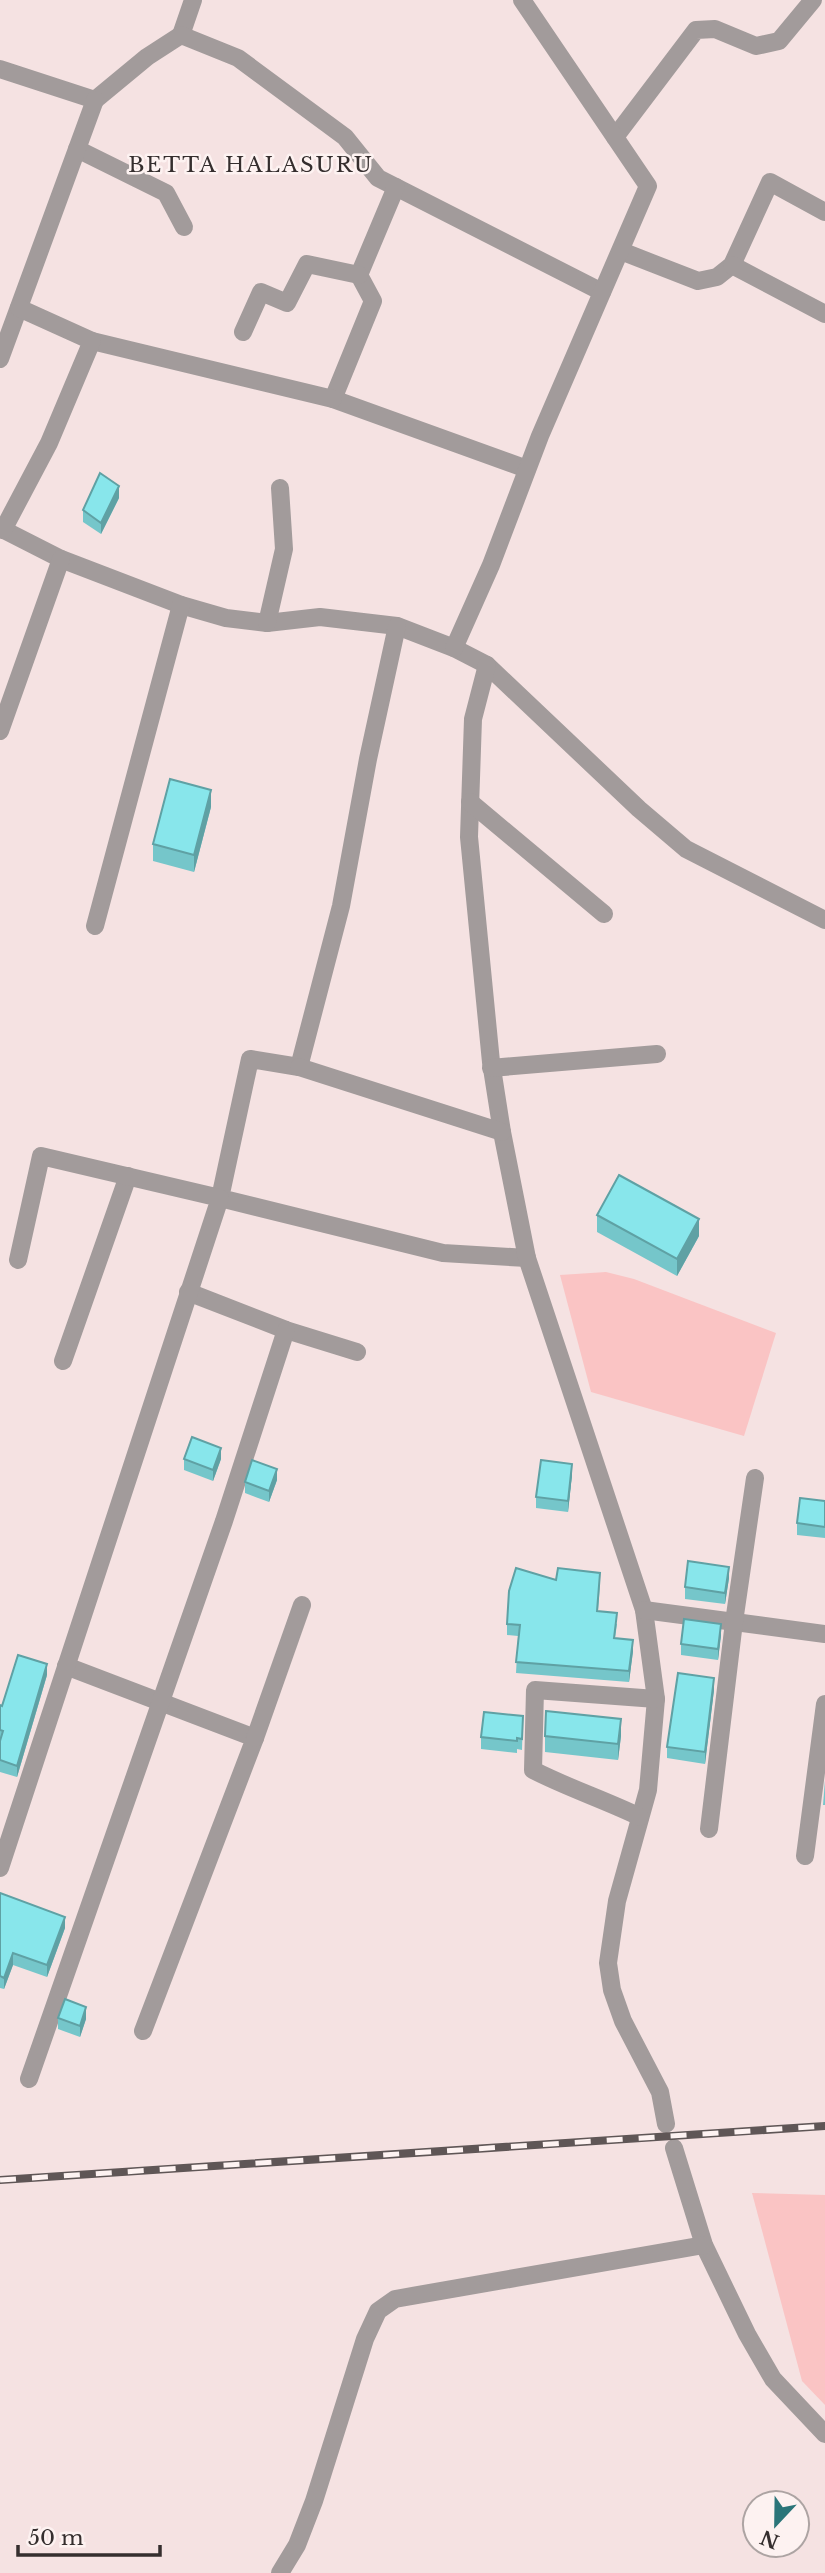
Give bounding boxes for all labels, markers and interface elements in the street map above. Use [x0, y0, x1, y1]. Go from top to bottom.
district label: BETTA HALASURU [128, 152, 374, 178]
north arrow [741, 2489, 811, 2559]
scale bar [18, 2514, 159, 2558]
text: 50 m [28, 2525, 84, 2551]
text: N [757, 2525, 782, 2553]

